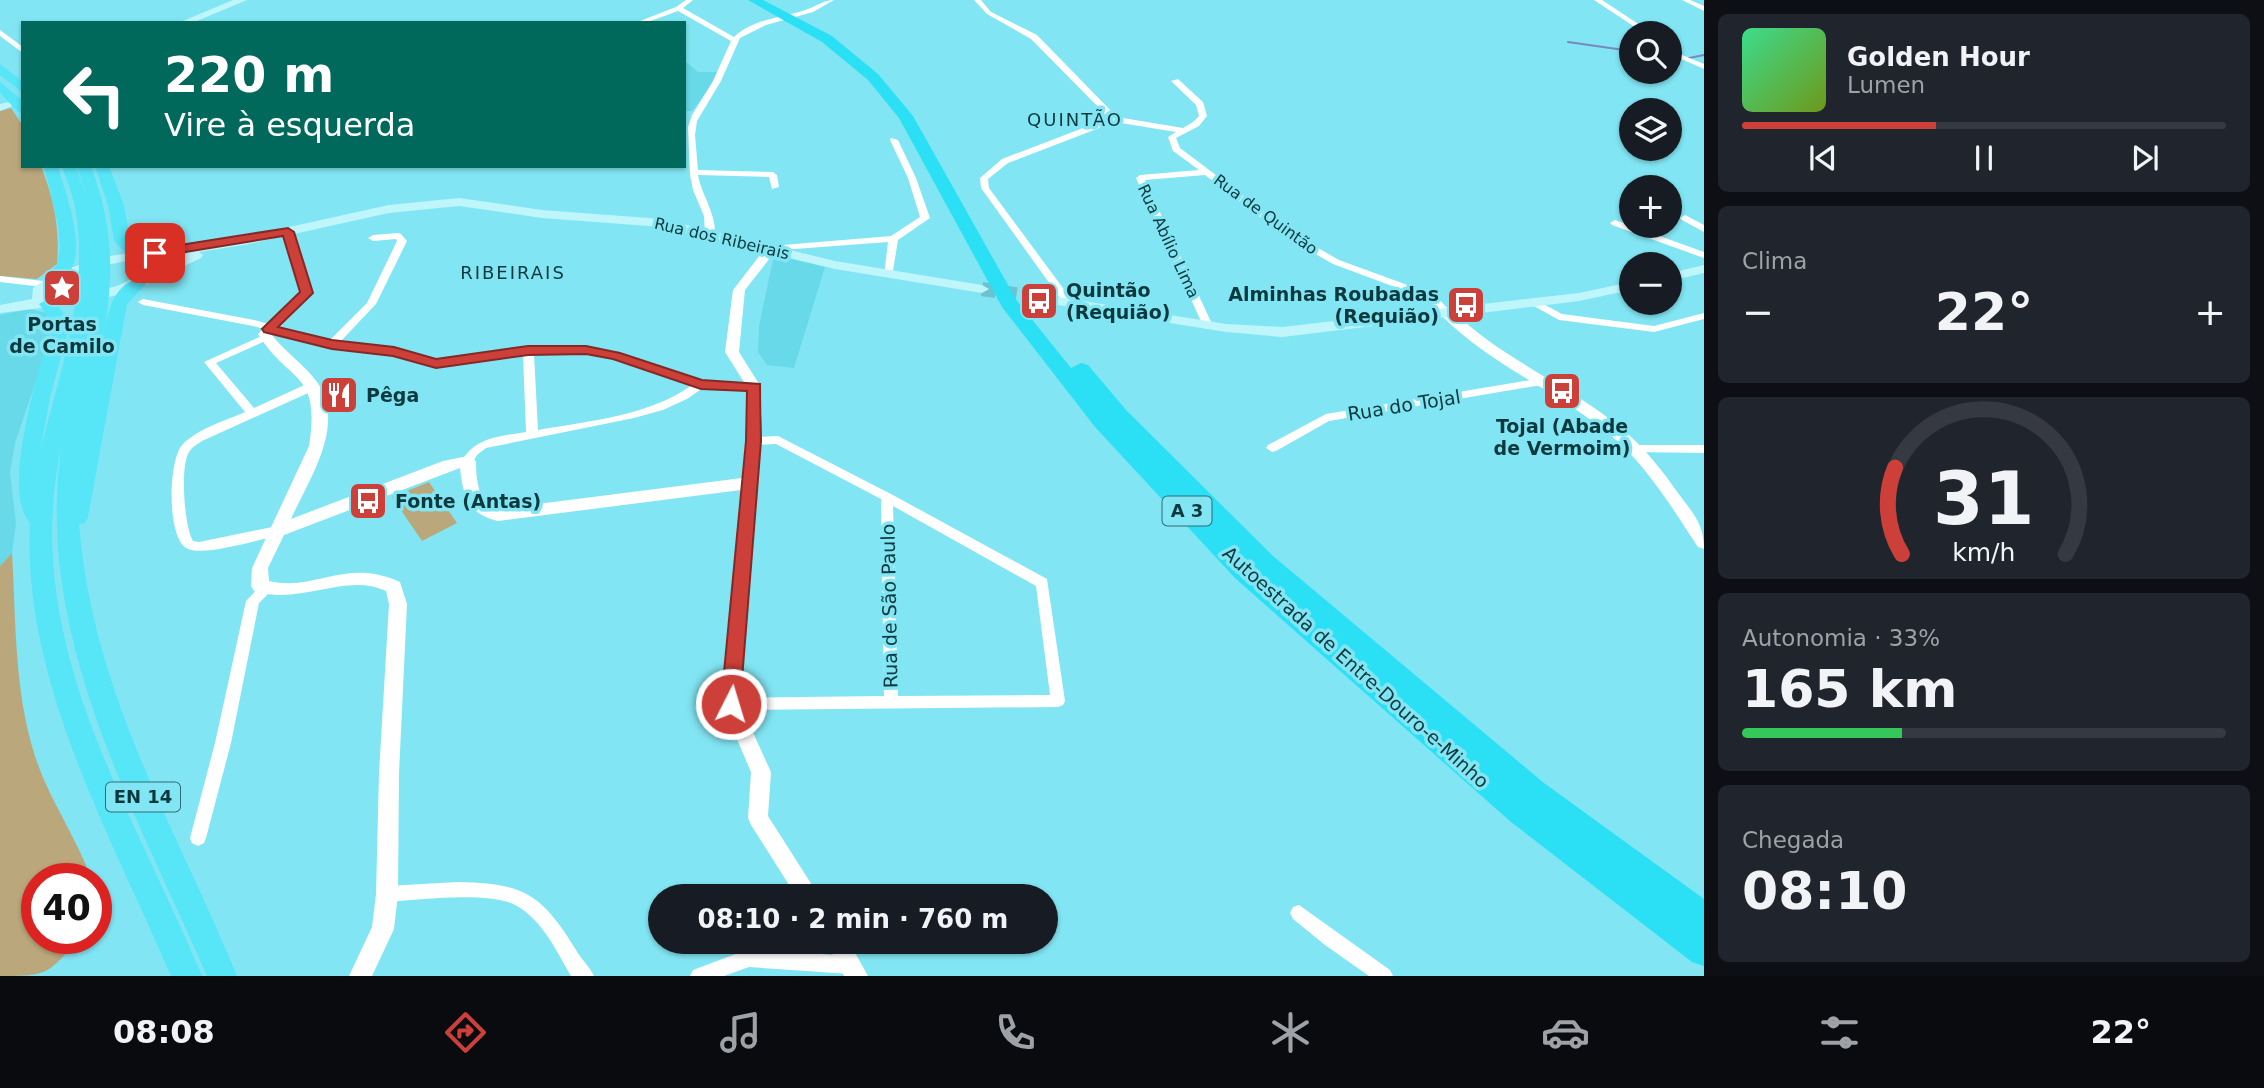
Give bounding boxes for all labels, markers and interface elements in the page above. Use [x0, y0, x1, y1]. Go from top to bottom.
map controls [1619, 21, 1682, 315]
button: search [1619, 21, 1682, 84]
text: Golden Hour [1847, 42, 2030, 72]
text: 220 m [164, 47, 334, 104]
icon: left [49, 49, 140, 140]
text: Lumen [1847, 72, 1925, 98]
button: layers [1619, 98, 1682, 161]
text: Vire à esquerda [164, 106, 415, 144]
district label: QUINTÃO [1027, 109, 1123, 130]
icon: previous [1804, 139, 1842, 177]
icon: pause [1965, 139, 2003, 177]
icon: next [2126, 139, 2164, 177]
street label: Rua de Quintão [1210, 170, 1321, 258]
button: + [1619, 175, 1682, 238]
street label: Rua Abílio Lima [1134, 181, 1203, 301]
street label: Rua dos Ribeirais [653, 214, 791, 263]
pin [125, 223, 185, 283]
icon: arrive [136, 234, 174, 272]
text: Clima [1742, 248, 1807, 274]
button: − [1619, 252, 1682, 315]
district label: RIBEIRAIS [460, 262, 566, 283]
place icon: Portas de Camilo [41, 267, 83, 309]
place label: Quintão (Requião) [1066, 279, 1170, 323]
bus stop icon: Quintão (Requião) [1018, 280, 1060, 322]
text: 22° [1935, 282, 2033, 342]
place label: Alminhas Roubadas (Requião) [1228, 283, 1439, 327]
bus stop icon: Alminhas Roubadas (Requião) [1445, 284, 1487, 326]
text: − [1742, 290, 1774, 334]
text: + [2194, 290, 2226, 334]
place label: Portas de Camilo [9, 313, 115, 357]
bus stop icon: Tojal (Abade de Vermoim) [1541, 370, 1583, 412]
restaurant icon: Pêga [318, 374, 360, 416]
place label: Pêga [366, 384, 419, 406]
street label: Rua do Tojal [1346, 385, 1462, 425]
place label: Tojal (Abade de Vermoim) [1494, 415, 1630, 459]
text: 31 [1933, 456, 2035, 541]
bus stop icon: Fonte (Antas) [347, 480, 389, 522]
place label: Fonte (Antas) [395, 490, 541, 512]
road number: A 3 [1162, 496, 1212, 526]
street label: Rua de São Paulo [877, 524, 901, 688]
text: km/h [1952, 538, 2016, 567]
street label: Autoestrada de Entre-Douro-e-Minho [1219, 542, 1493, 792]
text: Autonomia · 33% [1742, 625, 1940, 651]
text: 165 km [1742, 659, 1957, 719]
position arrow [694, 667, 768, 741]
road number: EN 14 [106, 782, 180, 812]
text: Chegada [1742, 827, 1844, 853]
text: 08:10 [1742, 861, 1908, 921]
speed limit sign: 40 [21, 863, 112, 954]
text: 08:10 · 2 min · 760 m [698, 904, 1008, 934]
icon: directions [441, 1008, 490, 1057]
icon: music [716, 1008, 765, 1057]
icon: phone [991, 1008, 1040, 1057]
icon: climate [1266, 1008, 1315, 1057]
icon: car [1541, 1008, 1590, 1057]
icon: filters [1815, 1008, 1864, 1057]
text: 08:08 [113, 1013, 215, 1051]
text: 22° [2090, 1013, 2151, 1051]

